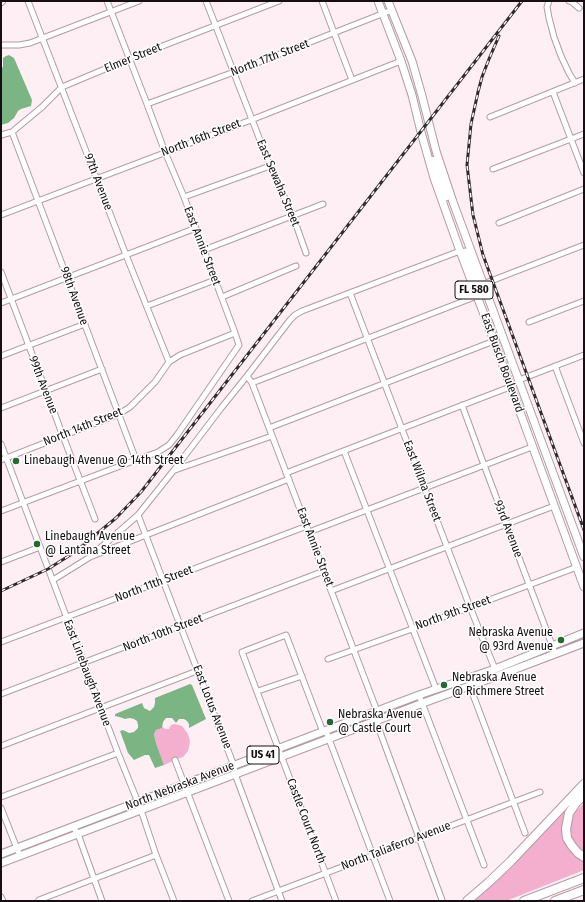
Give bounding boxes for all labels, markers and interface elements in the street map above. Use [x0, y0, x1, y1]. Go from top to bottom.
street label: North 17th Street [229, 36, 311, 80]
street label: Elmer Street [102, 40, 164, 76]
street label: North 16th Street [159, 116, 243, 160]
street label: East Sewaha Street [253, 137, 303, 229]
street label: 97th Avenue [81, 152, 115, 212]
street label: East Annie Street [180, 204, 224, 288]
street label: 98th Avenue [57, 265, 91, 327]
road number: FL 580 [455, 281, 493, 299]
street label: East Busch Boulevard [477, 311, 527, 415]
street label: 99th Avenue [25, 354, 61, 416]
street label: North 14th Street [41, 405, 125, 449]
street label: East Wilma Street [400, 438, 444, 524]
place label: Linebaugh Avenue @ 14th Street [24, 454, 184, 468]
marker: Linebaugh Avenue @ 14th Street [11, 456, 21, 466]
street label: 93rd Avenue [490, 498, 526, 560]
street label: East Annie Street [293, 505, 337, 589]
place label: Linebaugh Avenue @ Lantana Street [45, 530, 135, 558]
marker: Linebaugh Avenue @ Lantana Street [32, 539, 42, 549]
street label: North 11th Street [113, 562, 195, 606]
street label: North 9th Street [413, 593, 493, 633]
street label: North 10th Street [121, 611, 205, 655]
street label: East Linebaugh Avenue [60, 618, 114, 728]
place label: Nebraska Avenue @ 93rd Avenue [468, 626, 553, 654]
marker: Nebraska Avenue @ 93rd Avenue [556, 635, 566, 645]
street label: East Lotus Avenue [189, 663, 235, 751]
place label: Nebraska Avenue @ Richmere Street [452, 671, 544, 699]
marker: Nebraska Avenue @ Richmere Street [439, 680, 449, 690]
place label: Nebraska Avenue @ Castle Court [338, 708, 423, 736]
marker: Nebraska Avenue @ Castle Court [325, 717, 335, 727]
road number: US 41 [247, 746, 279, 764]
street label: North Nebraska Avenue [124, 759, 236, 813]
street label: Castle Court North [283, 776, 329, 866]
street label: North Taliaferro Avenue [339, 818, 453, 874]

